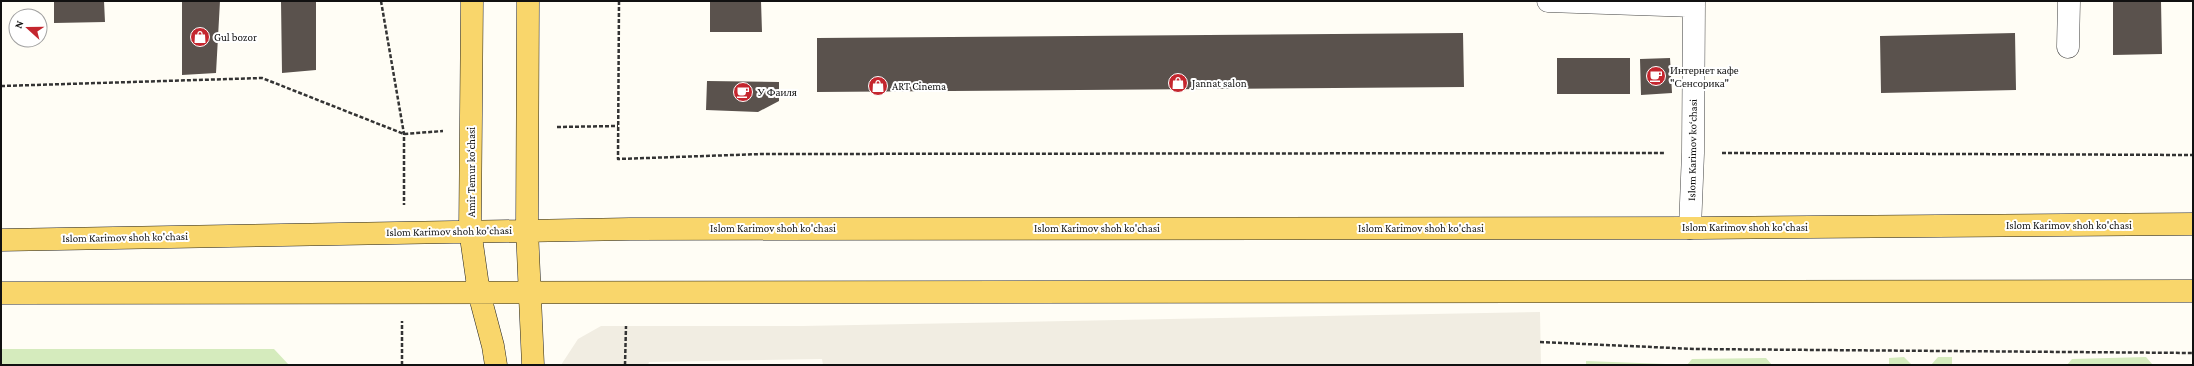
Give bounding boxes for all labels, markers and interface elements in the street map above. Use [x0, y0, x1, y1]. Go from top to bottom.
north arrow [8, 8, 48, 48]
text: N [12, 18, 26, 30]
shop icon: Gul bozor [189, 26, 211, 48]
place label: Gul bozor [214, 31, 257, 43]
place label: Интернет кафе "Сенсорика" [1670, 64, 1739, 89]
cafe icon: Интернет кафе "Сенсорика" [1645, 65, 1667, 87]
shop icon: Jannat salon [1167, 72, 1189, 94]
shop icon: ART Cinema [867, 75, 889, 97]
place label: Jannat salon [1191, 77, 1247, 90]
place label: ART Cinema [892, 80, 946, 92]
cafe icon: У Фаиля [732, 81, 754, 103]
place label: У Фаиля [757, 86, 797, 98]
street label: Islom Karimov ko‘chasi [1685, 99, 1699, 201]
street label: Amir Temur ko‘chasi [465, 127, 477, 217]
street label: Islom Karimov shoh ko'chasi [2006, 219, 2132, 231]
street label: Islom Karimov shoh ko'chasi [1682, 221, 1808, 233]
street label: Islom Karimov shoh ko'chasi [710, 222, 836, 234]
street label: Islom Karimov shoh ko'chasi [1034, 222, 1160, 234]
street label: Islom Karimov shoh ko'chasi [1358, 222, 1484, 234]
street label: Islom Karimov shoh ko'chasi [386, 224, 512, 238]
street label: Islom Karimov shoh ko'chasi [62, 230, 188, 244]

